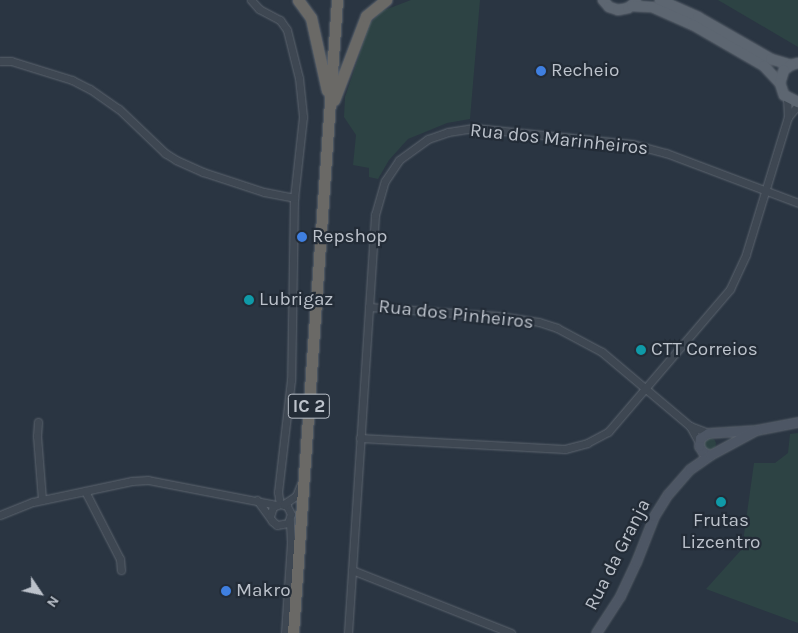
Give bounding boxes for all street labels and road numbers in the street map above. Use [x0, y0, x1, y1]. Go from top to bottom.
street label: Rua dos Marinheiros [469, 119, 649, 161]
street label: Rua dos Pinheiros [377, 296, 535, 334]
road number: IC 2 [288, 391, 330, 422]
street label: Rua da Granja [580, 496, 656, 614]

